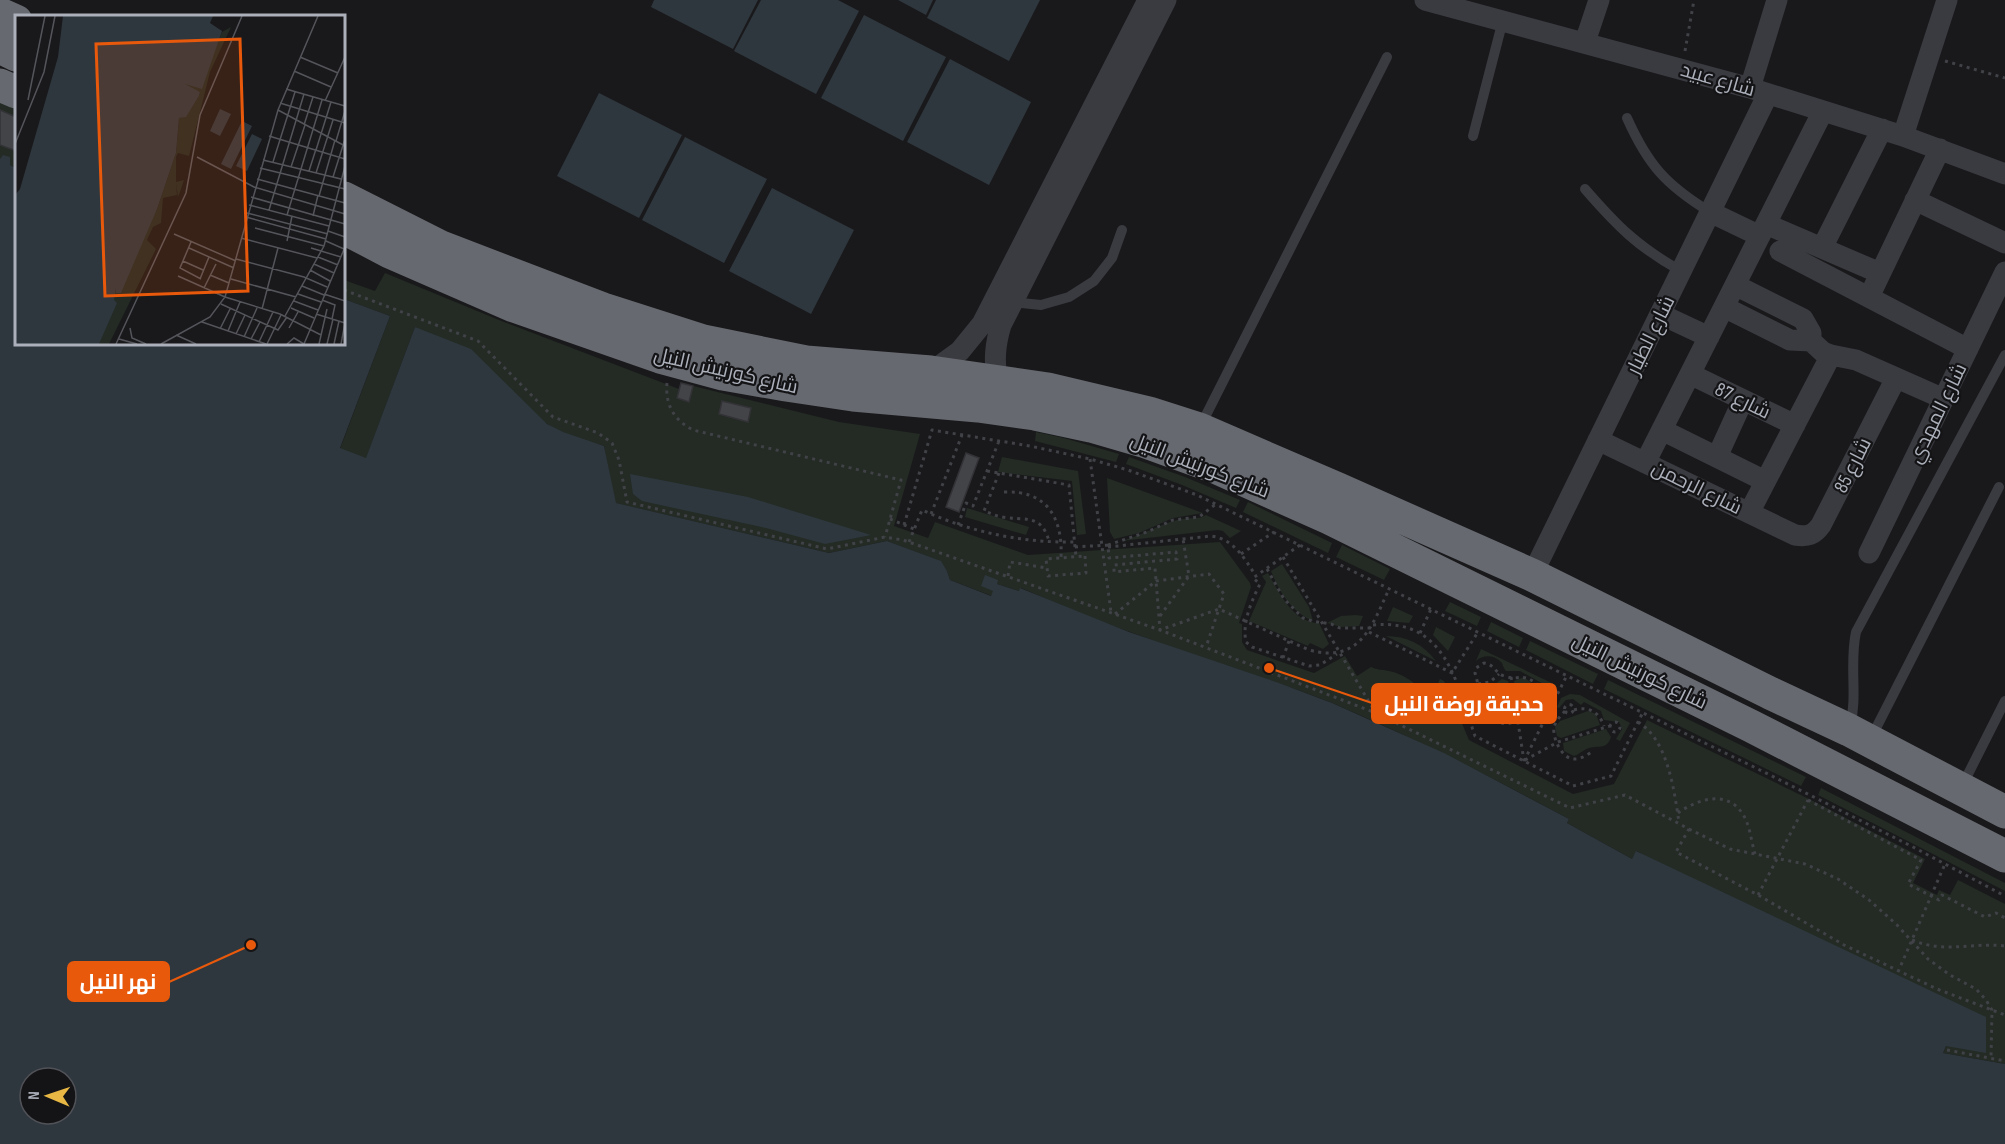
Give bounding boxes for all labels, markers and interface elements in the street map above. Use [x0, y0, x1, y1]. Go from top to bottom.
inset map [15, 15, 345, 345]
street label: شارع عبيد [1678, 58, 1758, 103]
street label: شارع الطيار [1621, 292, 1681, 380]
street label: شارع كورنيش النيل [651, 343, 800, 400]
street label: شارع المهدي [1903, 360, 1975, 469]
street label: شارع 87 [1711, 377, 1774, 425]
street label: شارع كورنيش النيل [1126, 428, 1273, 504]
street label: شارع 85 [1829, 434, 1878, 498]
street label: شارع الرحمن [1647, 456, 1746, 521]
street label: شارع كورنيش النيل [1568, 629, 1711, 716]
callout: حديقة روضة النيل [1372, 684, 1556, 723]
text: حديقة روضة النيل [1384, 692, 1544, 717]
callout: نهر النيل [68, 962, 169, 1001]
text: نهر النيل [80, 970, 156, 995]
north arrow [18, 1066, 78, 1126]
text: N [25, 1091, 44, 1100]

